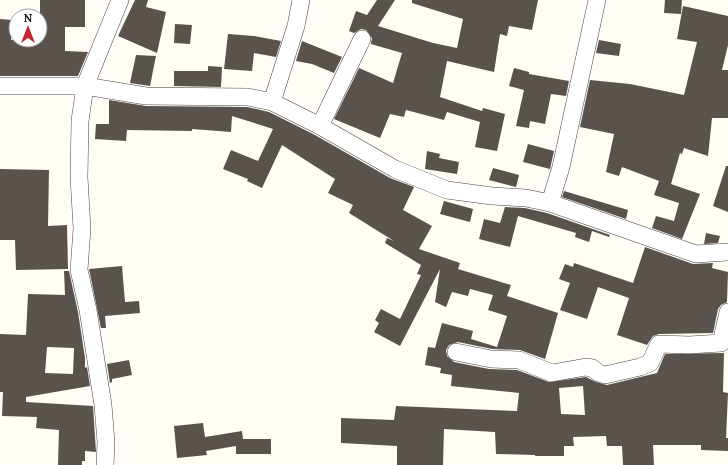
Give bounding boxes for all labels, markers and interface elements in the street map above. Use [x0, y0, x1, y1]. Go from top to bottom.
north arrow [8, 8, 48, 48]
text: N [24, 11, 33, 25]

